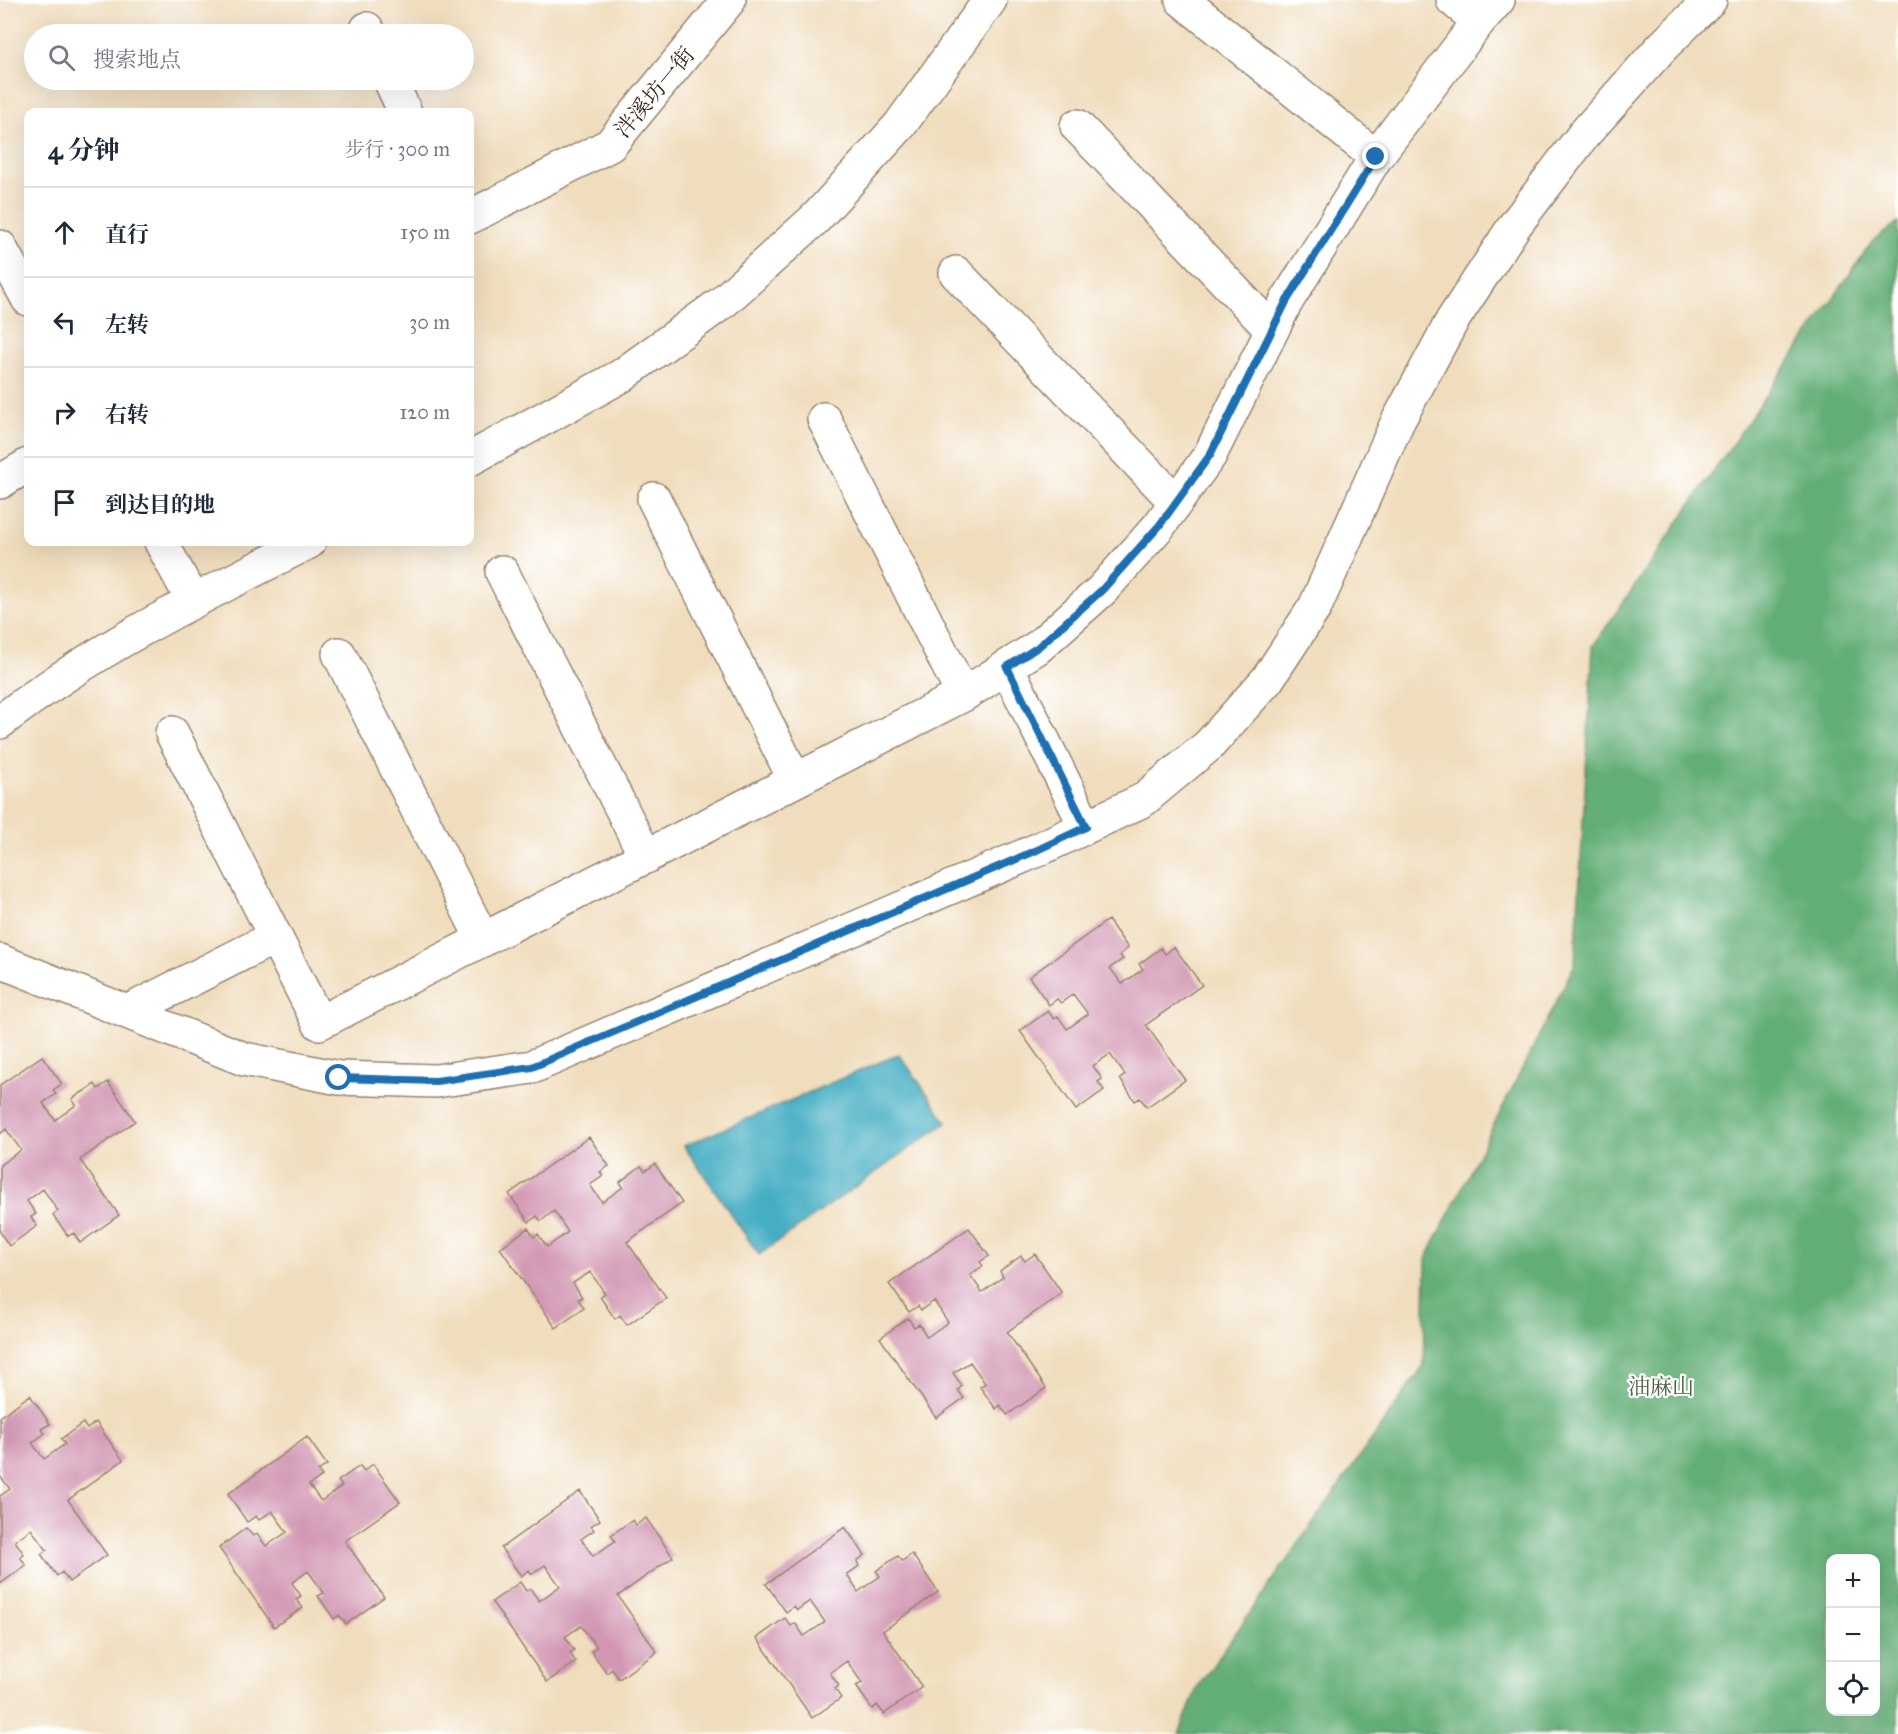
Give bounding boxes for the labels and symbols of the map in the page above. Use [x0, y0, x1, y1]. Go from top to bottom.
street label: 泮溪坊一街 [609, 42, 700, 143]
route end [1362, 143, 1388, 169]
route start [325, 1064, 351, 1090]
park label: 油麻山 [1628, 1373, 1694, 1400]

